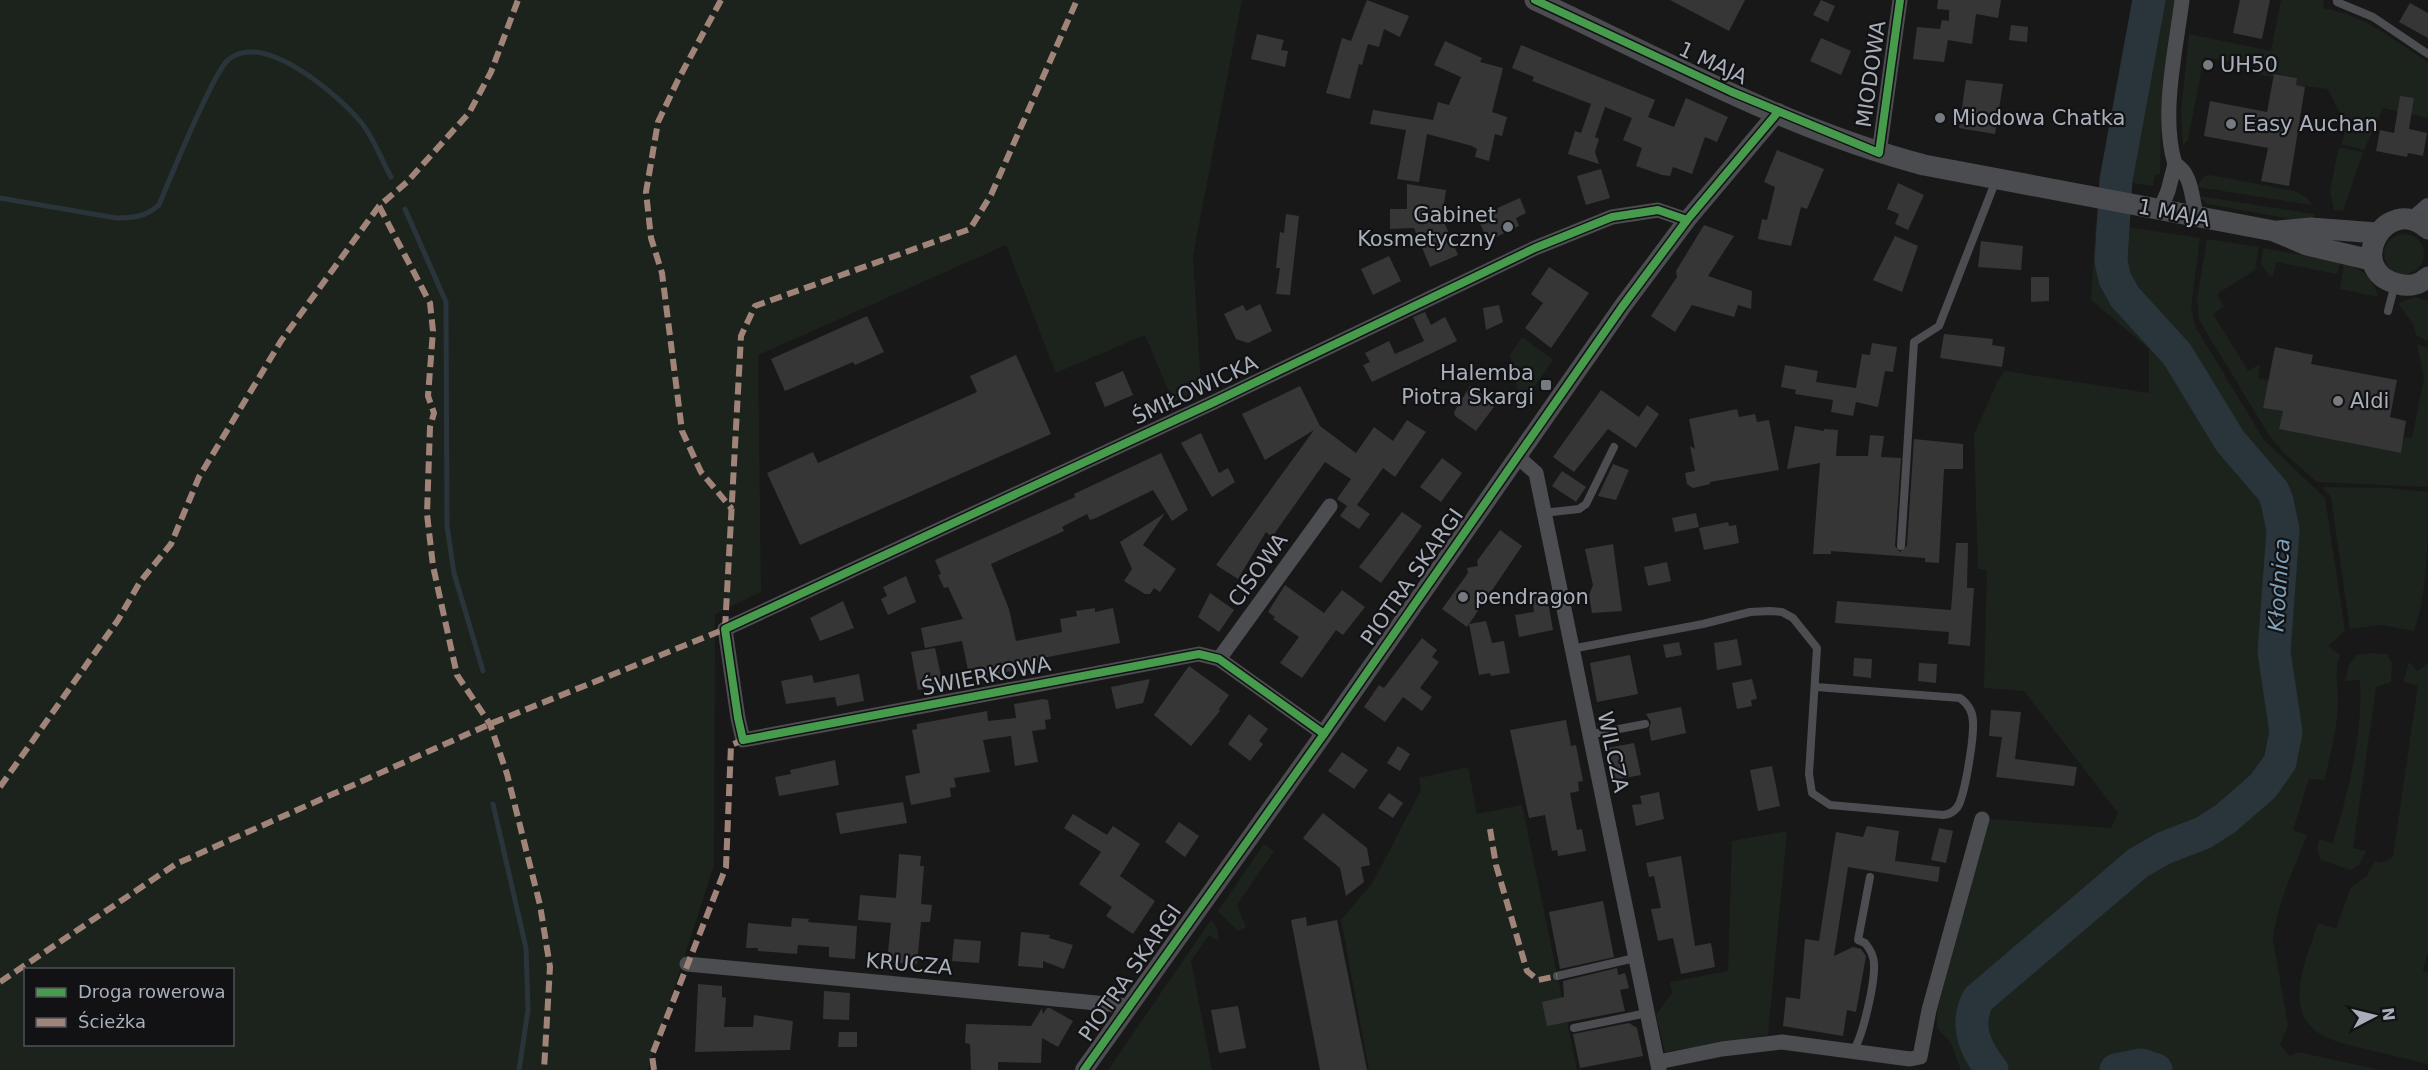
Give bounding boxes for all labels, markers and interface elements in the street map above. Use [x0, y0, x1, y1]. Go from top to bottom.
street label: MIODOWA [1852, 18, 1890, 129]
street label: 1 MAJA [1675, 37, 1752, 90]
place label: UH50 [2220, 53, 2278, 77]
marker: UH50 [2201, 58, 2215, 72]
place label: Miodowa Chatka [1952, 106, 2125, 130]
marker: Miodowa Chatka [1933, 111, 1947, 125]
place label: Easy Auchan [2243, 112, 2378, 136]
marker: Easy Auchan [2224, 117, 2238, 131]
street label: 1 MAJA [2136, 194, 2213, 232]
place label: Gabinet Kosmetyczny [1357, 203, 1496, 251]
marker: Gabinet Kosmetyczny [1501, 220, 1515, 234]
street label: ŚMIŁOWICKA [1128, 349, 1262, 429]
place label: Halemba Piotra Skargi [1401, 361, 1534, 409]
marker: Halemba Piotra Skargi [1539, 378, 1553, 392]
place label: Aldi [2350, 389, 2389, 413]
marker: Aldi [2331, 394, 2345, 408]
street label: PIOTRA SKARGI [1356, 504, 1468, 650]
street label: CISOWA [1223, 528, 1293, 611]
water label: Kłodnica [2263, 537, 2295, 633]
place label: pendragon [1475, 585, 1589, 609]
marker: pendragon [1456, 590, 1470, 604]
street label: ŚWIERKOWA [919, 651, 1053, 700]
street label: WILCZA [1593, 709, 1633, 795]
street label: PIOTRA SKARGI [1074, 900, 1186, 1046]
street label: KRUCZA [865, 948, 954, 980]
legend [24, 968, 234, 1046]
text: Droga rowerowa [78, 981, 226, 1002]
north arrow [2344, 986, 2404, 1046]
text: N [2378, 1006, 2399, 1022]
text: Ścieżka [78, 1011, 146, 1032]

